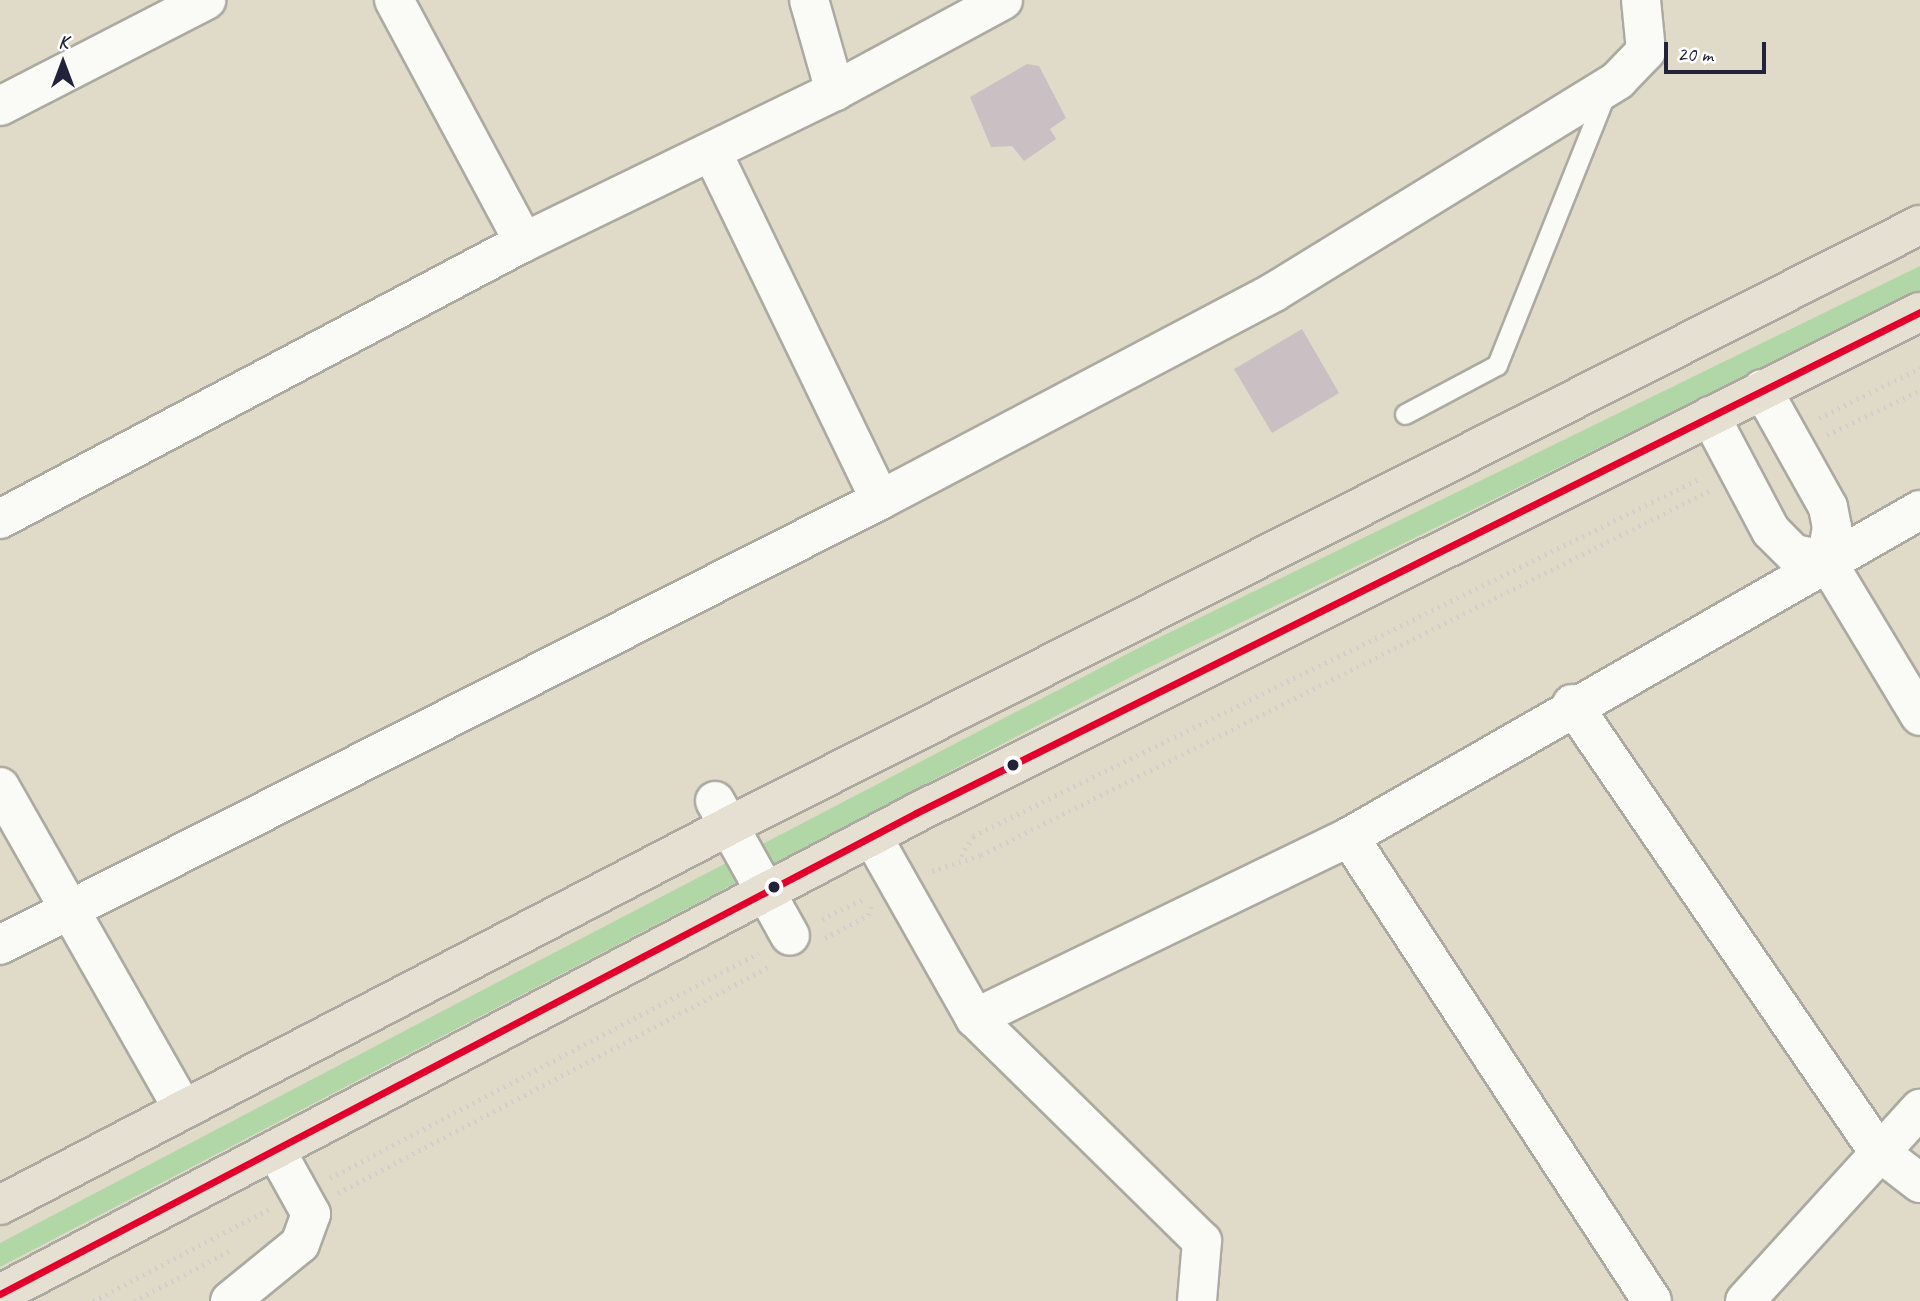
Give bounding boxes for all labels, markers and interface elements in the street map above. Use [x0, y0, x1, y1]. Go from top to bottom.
north arrow [28, 28, 98, 98]
scale bar [1668, 28, 1770, 72]
text: K [58, 30, 68, 54]
text: 20 m [1677, 41, 1713, 67]
unlabelled marker [1006, 758, 1020, 772]
unlabelled marker [767, 880, 781, 894]

